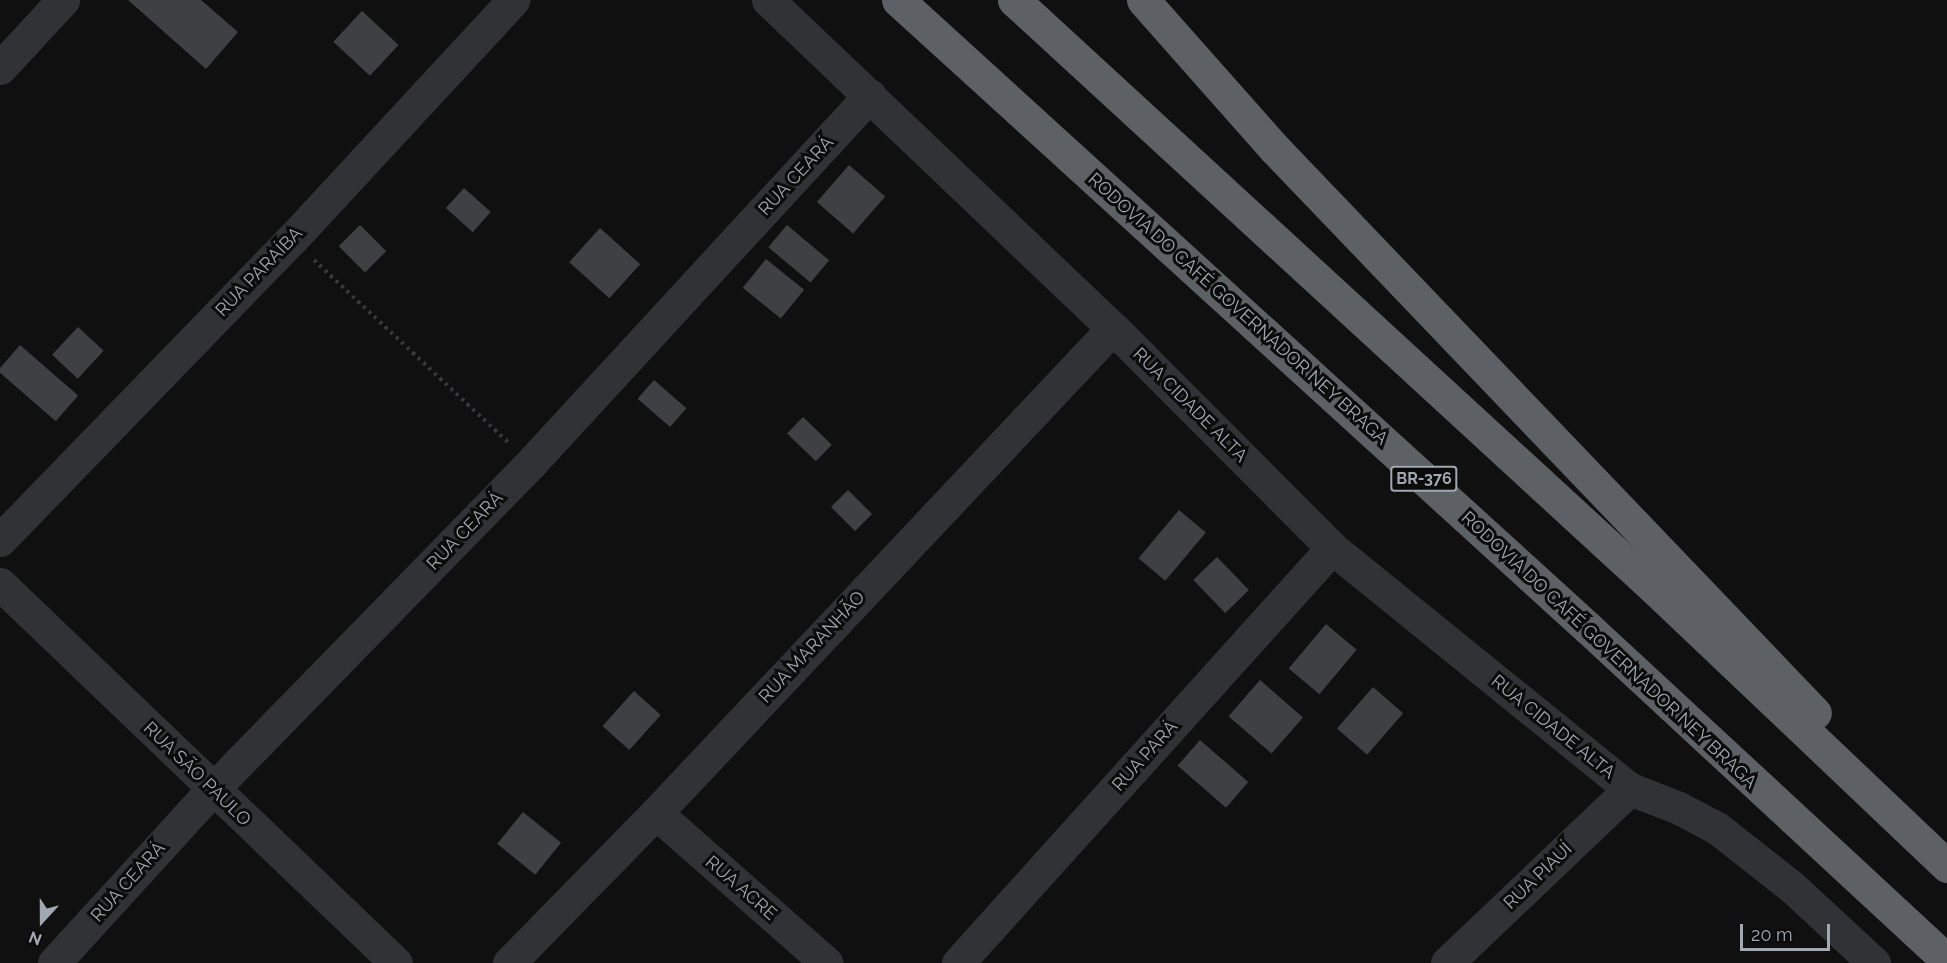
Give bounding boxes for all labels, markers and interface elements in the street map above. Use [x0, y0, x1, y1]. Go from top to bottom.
street label: RUA CEARÁ [754, 132, 838, 220]
street label: RODOVIA DO CAFÉ GOVERNADOR NEY BRAGA [1083, 168, 1393, 450]
street label: RUA PARAÍBA [211, 223, 307, 321]
street label: RUA CIDADE ALTA [1128, 343, 1252, 467]
road number: BR-376 [1390, 466, 1458, 492]
street label: RUA CEARÁ [422, 487, 508, 575]
street label: RODOVIA DO CAFÉ GOVERNADOR NEY BRAGA [1456, 507, 1762, 793]
street label: RUA MARANHÃO [754, 586, 870, 708]
street label: RUA CIDADE ALTA [1486, 670, 1620, 784]
street label: RUA PARÁ [1108, 716, 1182, 796]
street label: RUA SÃO PAULO [139, 717, 255, 831]
street label: RUA CEARÁ [86, 837, 170, 927]
street label: RUA PIAUÍ [1499, 838, 1577, 914]
street label: RUA ACRE [701, 851, 781, 925]
north arrow [12, 891, 72, 951]
scale bar [1743, 912, 1833, 950]
text: 20 m [1751, 924, 1793, 945]
text: N [26, 927, 44, 949]

